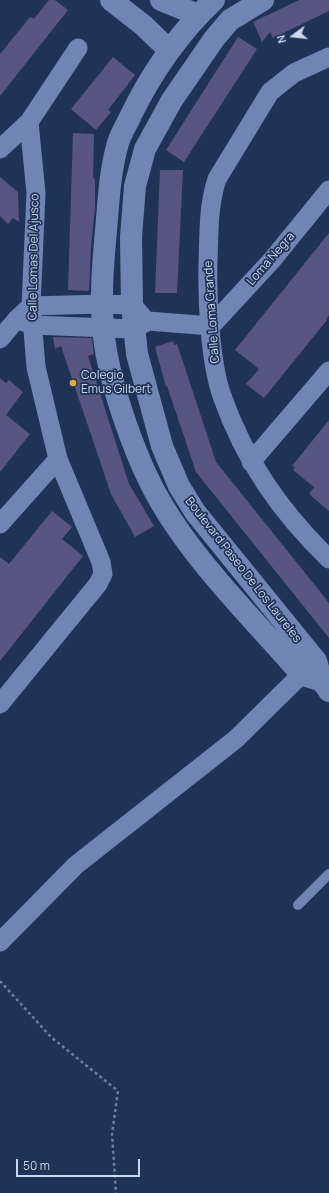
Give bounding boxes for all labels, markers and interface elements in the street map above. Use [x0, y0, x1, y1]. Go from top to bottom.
north arrow [273, 16, 313, 56]
text: N [273, 33, 289, 45]
street label: Calle Lomas Del Ajusco [26, 193, 42, 321]
street label: Loma Negra [244, 230, 298, 288]
street label: Calle Loma Grande [201, 260, 223, 364]
place label: Colegio Emus Gilbert [81, 369, 151, 397]
marker: Colegio Emus Gilbert [68, 378, 78, 388]
street label: Boulevard Paseo De Los Laureles [182, 495, 304, 645]
scale bar [18, 1151, 142, 1177]
text: 50 m [23, 1157, 50, 1174]

